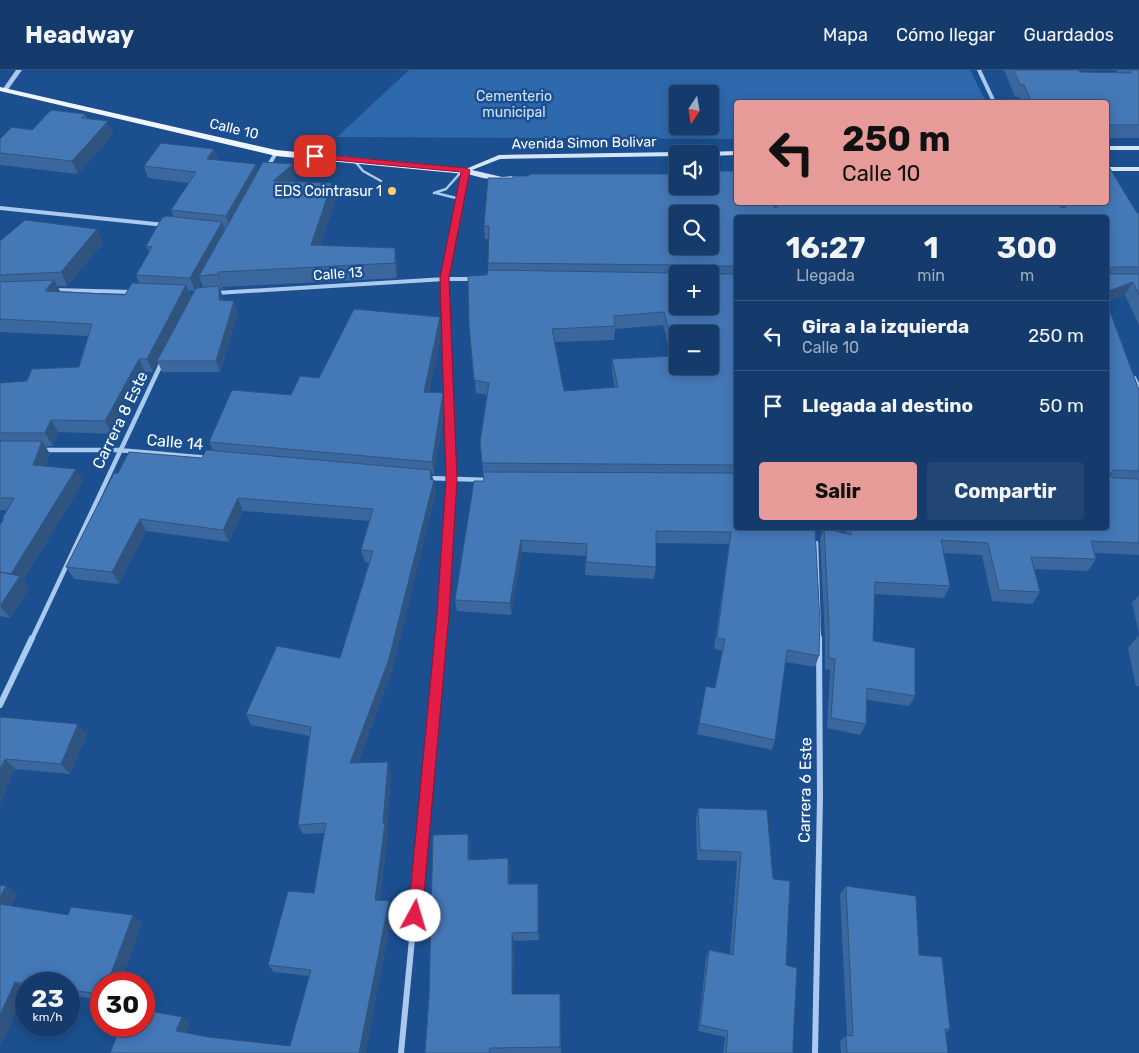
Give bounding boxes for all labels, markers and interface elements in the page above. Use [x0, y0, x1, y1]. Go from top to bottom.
text: Headway [25, 21, 134, 49]
text: Mapa [823, 24, 868, 46]
text: Cómo llegar [896, 24, 995, 46]
text: Guardados [1023, 24, 1114, 46]
north arrow [669, 85, 719, 135]
map controls [669, 85, 719, 375]
park label: Cementerio municipal [476, 88, 552, 121]
street label: Calle 10 [208, 115, 260, 143]
text: 250 m [842, 118, 951, 160]
icon: left [759, 120, 824, 185]
street label: Avenida Simon Bolivar [511, 133, 657, 153]
pin [294, 135, 336, 177]
icon: arrive [301, 142, 329, 170]
button: sound [669, 145, 719, 195]
text: Calle 10 [842, 160, 921, 187]
place label: EDS Cointrasur 1 [274, 183, 382, 200]
marker: EDS Cointrasur 1 [386, 185, 398, 197]
button: search [669, 205, 719, 255]
text: 16:27 [786, 230, 866, 266]
text: 1 [924, 230, 939, 266]
text: 300 [997, 230, 1057, 266]
street label: Calle 13 [313, 264, 363, 284]
button: + [669, 265, 719, 315]
text: Llegada [796, 266, 855, 285]
text: min [917, 266, 945, 285]
text: m [1020, 266, 1034, 285]
text: Gira a la izquierda [802, 315, 969, 338]
icon: left [759, 322, 787, 350]
text: 250 m [1028, 324, 1084, 347]
button: − [669, 325, 719, 375]
text: Calle 10 [802, 338, 859, 357]
street label: Carrera 8 Este [88, 368, 152, 472]
icon: arrive [759, 392, 787, 420]
text: Llegada al destino [802, 394, 973, 417]
text: 50 m [1039, 394, 1084, 417]
street label: Calle 14 [146, 430, 204, 454]
button: Salir [759, 462, 917, 520]
button: Compartir [927, 462, 1084, 520]
street label: Carrera 6 Este [795, 737, 815, 843]
position arrow [388, 889, 440, 941]
speed limit sign: 30 [90, 972, 155, 1037]
text: 23 [31, 984, 64, 1013]
text: km/h [33, 1010, 62, 1024]

